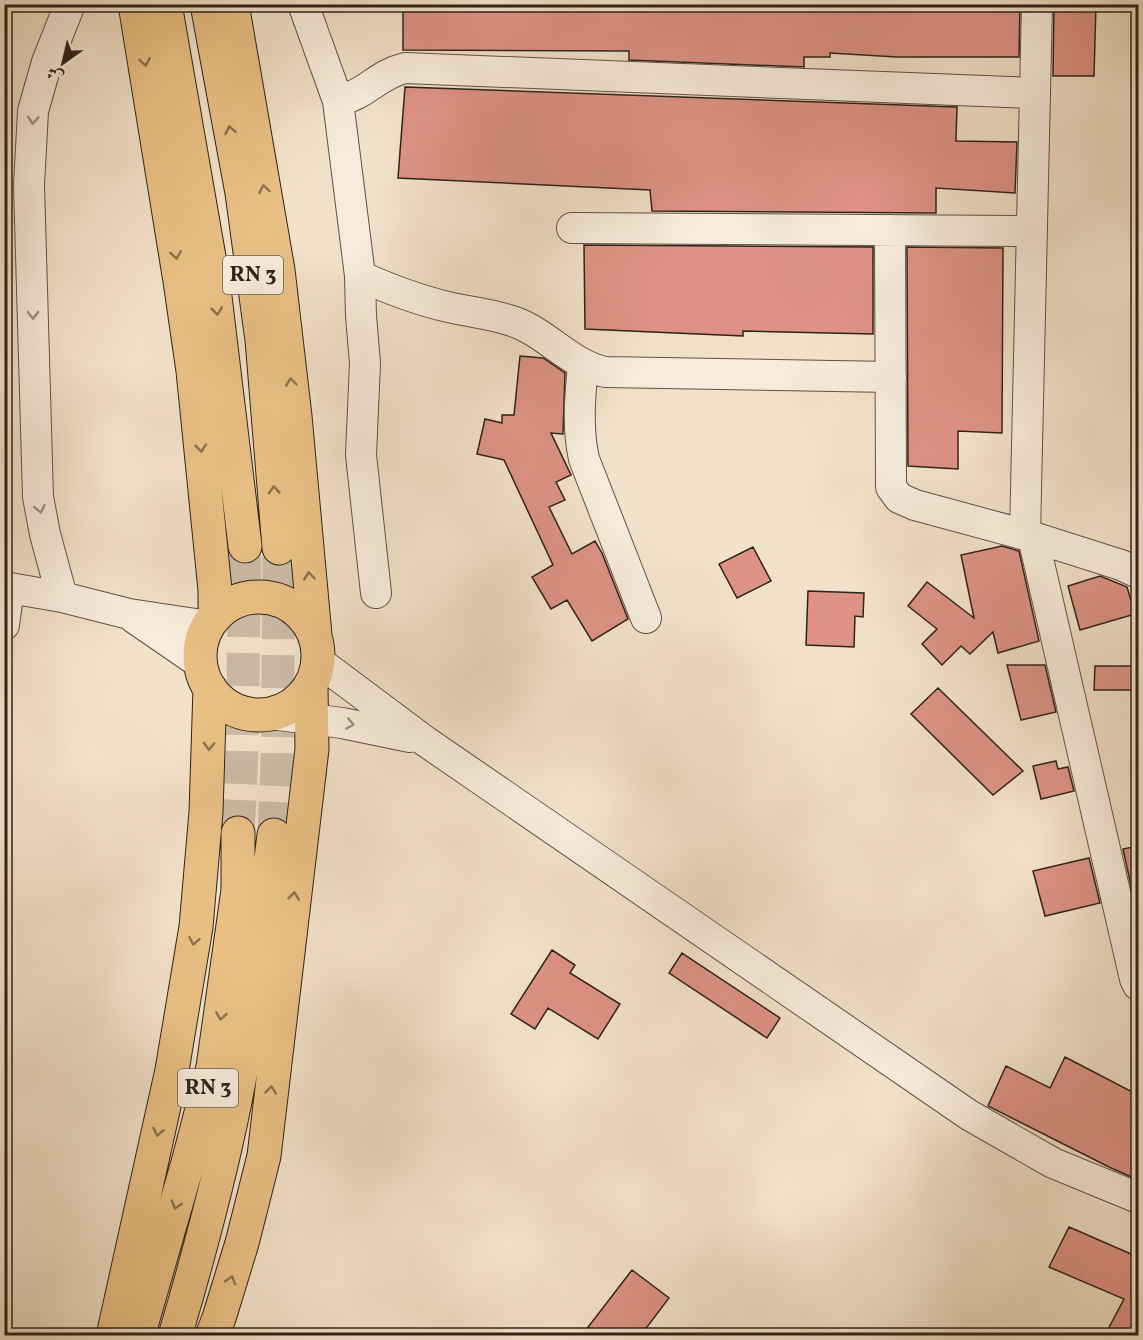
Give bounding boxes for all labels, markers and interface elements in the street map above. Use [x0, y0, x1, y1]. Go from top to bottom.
north arrow [33, 33, 93, 93]
one-way arrow [138, 58, 150, 67]
text: ش [43, 60, 68, 87]
one-way arrow [27, 115, 40, 124]
one-way arrow [224, 125, 237, 135]
one-way arrow [258, 185, 271, 195]
one-way arrow [169, 249, 182, 259]
road number: RN 3 [223, 256, 283, 294]
one-way arrow [210, 306, 223, 315]
one-way arrow [26, 310, 39, 319]
one-way arrow [286, 378, 298, 387]
one-way arrow [194, 444, 207, 453]
one-way arrow [268, 485, 281, 494]
one-way arrow [33, 504, 46, 514]
one-way arrow [303, 572, 316, 581]
one-way arrow [345, 717, 355, 730]
one-way arrow [203, 742, 215, 751]
one-way arrow [288, 892, 300, 901]
one-way arrow [188, 935, 201, 945]
one-way arrow [215, 1011, 227, 1021]
road number: RN 3 [178, 1069, 238, 1107]
one-way arrow [264, 1086, 277, 1095]
one-way arrow [152, 1127, 165, 1137]
one-way arrow [171, 1199, 183, 1210]
one-way arrow [224, 1275, 236, 1286]

